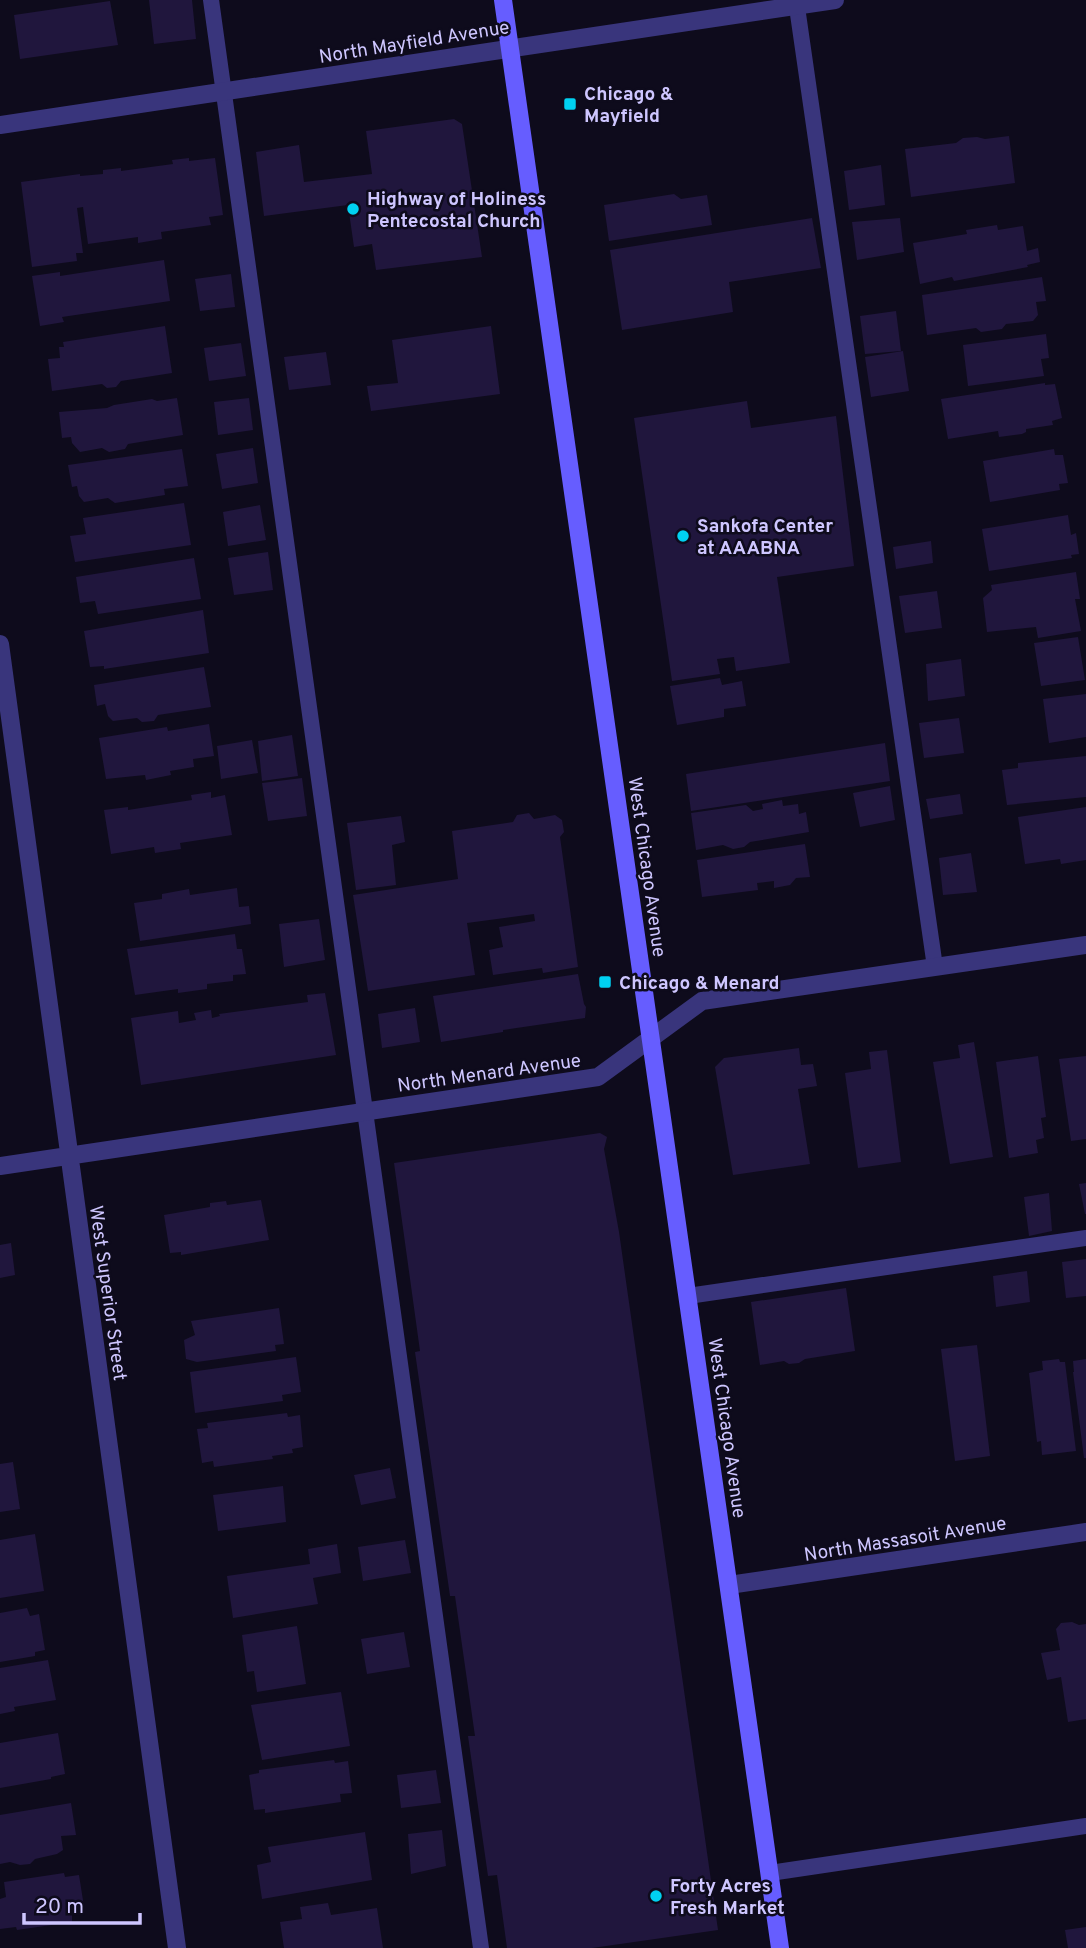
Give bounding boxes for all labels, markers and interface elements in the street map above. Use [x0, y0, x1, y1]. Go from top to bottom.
street label: North Mayfield Avenue [317, 16, 511, 70]
place label: Chicago & Mayfield [584, 83, 674, 129]
marker: Chicago & Mayfield [562, 96, 578, 112]
place label: Highway of Holiness Pentecostal Church [367, 188, 546, 234]
marker: Highway of Holiness Pentecostal Church [345, 201, 361, 217]
place label: Sankofa Center at AAABNA [697, 515, 833, 561]
marker: Sankofa Center at AAABNA [675, 528, 691, 544]
street label: West Chicago Avenue [621, 776, 671, 959]
place label: Chicago & Menard [619, 972, 780, 996]
marker: Chicago & Menard [597, 974, 613, 990]
street label: North Menard Avenue [396, 1049, 583, 1099]
street label: West Superior Street [83, 1204, 131, 1382]
street label: West Chicago Avenue [701, 1337, 751, 1520]
street label: North Massasoit Avenue [802, 1512, 1008, 1568]
place label: Forty Acres Fresh Market [670, 1875, 785, 1921]
scale bar [24, 1882, 140, 1926]
marker: Forty Acres Fresh Market [648, 1888, 664, 1904]
text: 20 m [35, 1894, 84, 1921]

